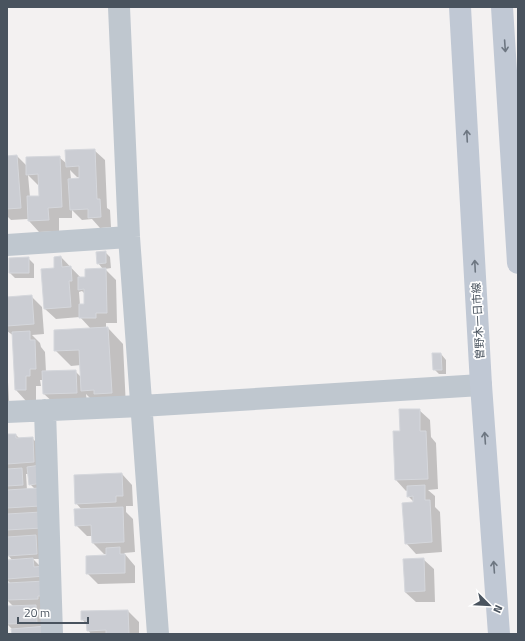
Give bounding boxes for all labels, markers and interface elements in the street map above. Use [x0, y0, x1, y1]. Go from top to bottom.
one-way arrow [501, 39, 508, 52]
one-way arrow [464, 130, 471, 143]
one-way arrow [471, 260, 478, 273]
street label: 曽野木一日市線 [468, 282, 488, 360]
one-way arrow [481, 431, 488, 444]
one-way arrow [491, 561, 498, 574]
north arrow [469, 585, 509, 625]
scale bar [18, 599, 88, 625]
text: N [489, 602, 507, 616]
text: 20 m [24, 603, 50, 622]

